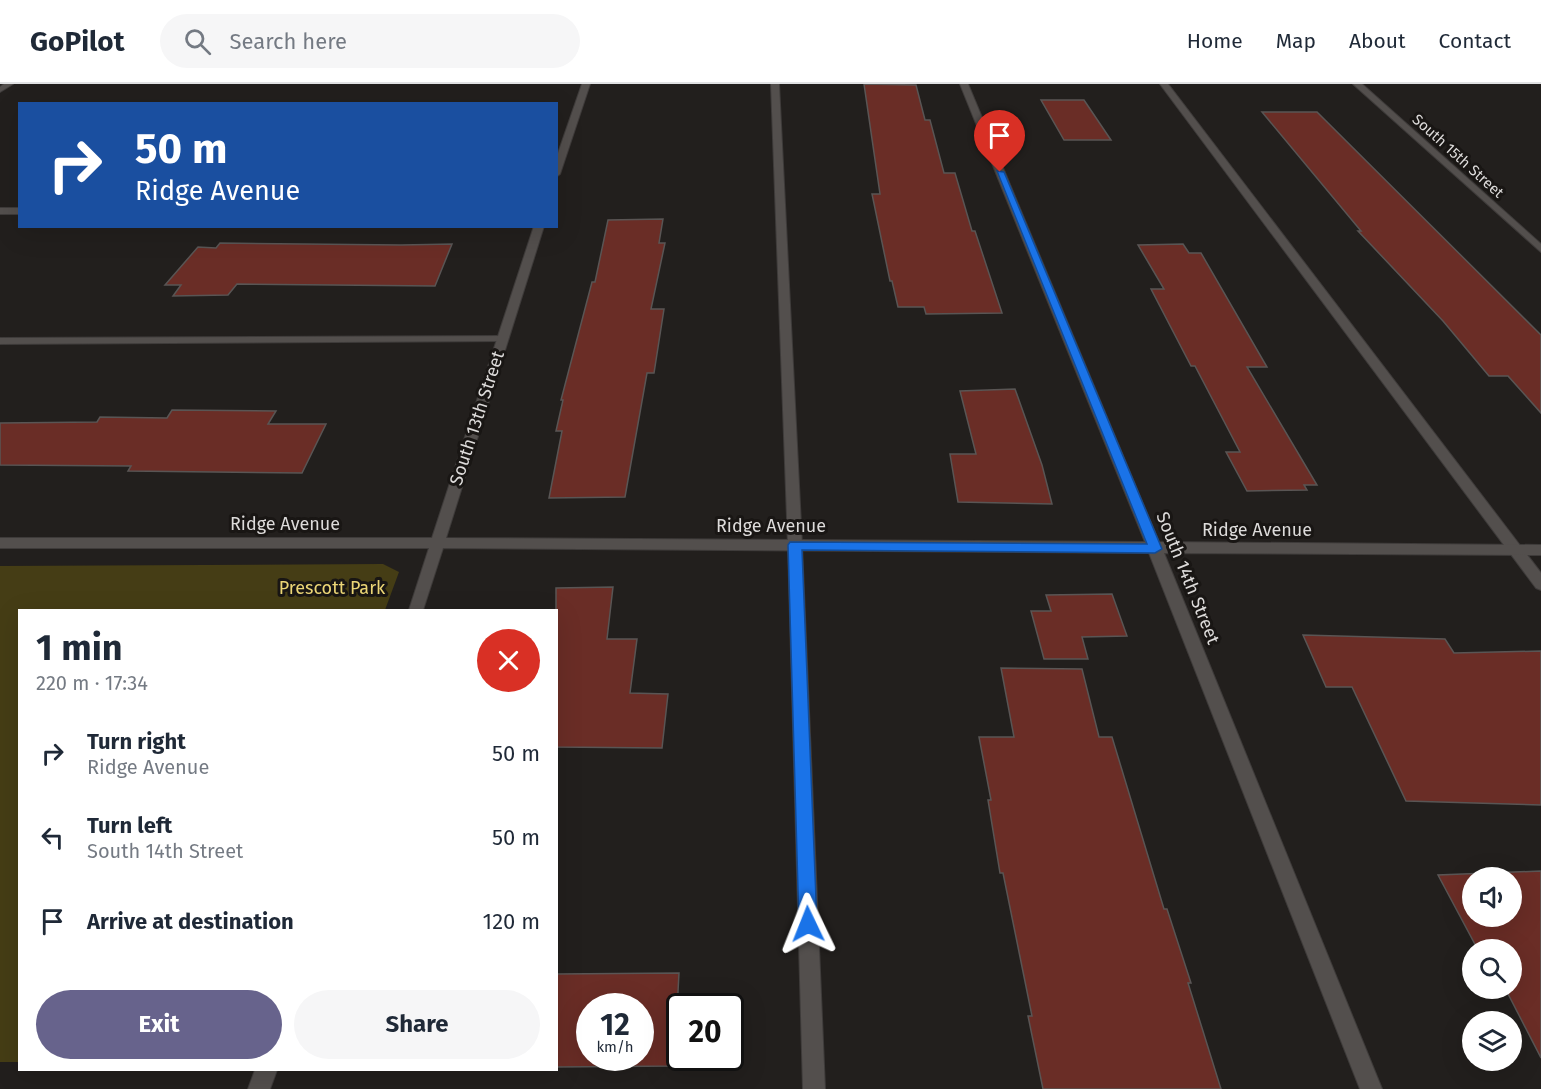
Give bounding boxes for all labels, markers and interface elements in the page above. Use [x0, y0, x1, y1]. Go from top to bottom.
search box [160, 14, 580, 68]
text: GoPilot [30, 25, 124, 58]
icon: search [181, 25, 214, 58]
text: Search here [229, 28, 347, 55]
text: Home [1187, 28, 1243, 54]
text: Map [1276, 28, 1316, 54]
text: About [1349, 28, 1406, 54]
text: Contact [1439, 28, 1511, 54]
pin [974, 110, 1025, 172]
street label: South 15th Street [1409, 110, 1508, 202]
icon: arrive [983, 119, 1016, 152]
text: 50 m [135, 124, 228, 174]
icon: right [36, 126, 114, 204]
text: Ridge Avenue [135, 175, 300, 207]
street label: South 13th Street [445, 348, 509, 488]
street label: South 14th Street [1151, 509, 1225, 648]
street label: Ridge Avenue [230, 513, 340, 535]
street label: Ridge Avenue [716, 515, 826, 537]
street label: Ridge Avenue [1202, 519, 1312, 541]
park label: Prescott Park [279, 577, 386, 599]
text: 1 min [36, 626, 123, 670]
button: close [477, 629, 540, 692]
text: 220 m · 17:34 [36, 671, 148, 695]
text: Turn right [87, 728, 186, 755]
icon: right [36, 737, 69, 770]
text: 50 m [492, 740, 540, 767]
text: Ridge Avenue [87, 755, 209, 779]
text: Turn left [87, 812, 172, 839]
icon: left [36, 821, 69, 854]
text: 50 m [492, 824, 540, 851]
text: South 14th Street [87, 839, 243, 863]
map controls [1462, 867, 1522, 1071]
button: sound [1462, 867, 1522, 927]
position arrow [776, 892, 840, 956]
icon: arrive [36, 905, 69, 938]
text: Arrive at destination [87, 908, 294, 935]
text: 120 m [483, 908, 540, 935]
button: search [1462, 939, 1522, 999]
button: Exit [36, 990, 282, 1059]
button: Share [294, 990, 540, 1059]
speed limit sign: 20 [666, 993, 744, 1071]
text: 12 [600, 1007, 630, 1043]
button: layers [1462, 1011, 1522, 1071]
text: km/h [596, 1038, 634, 1056]

